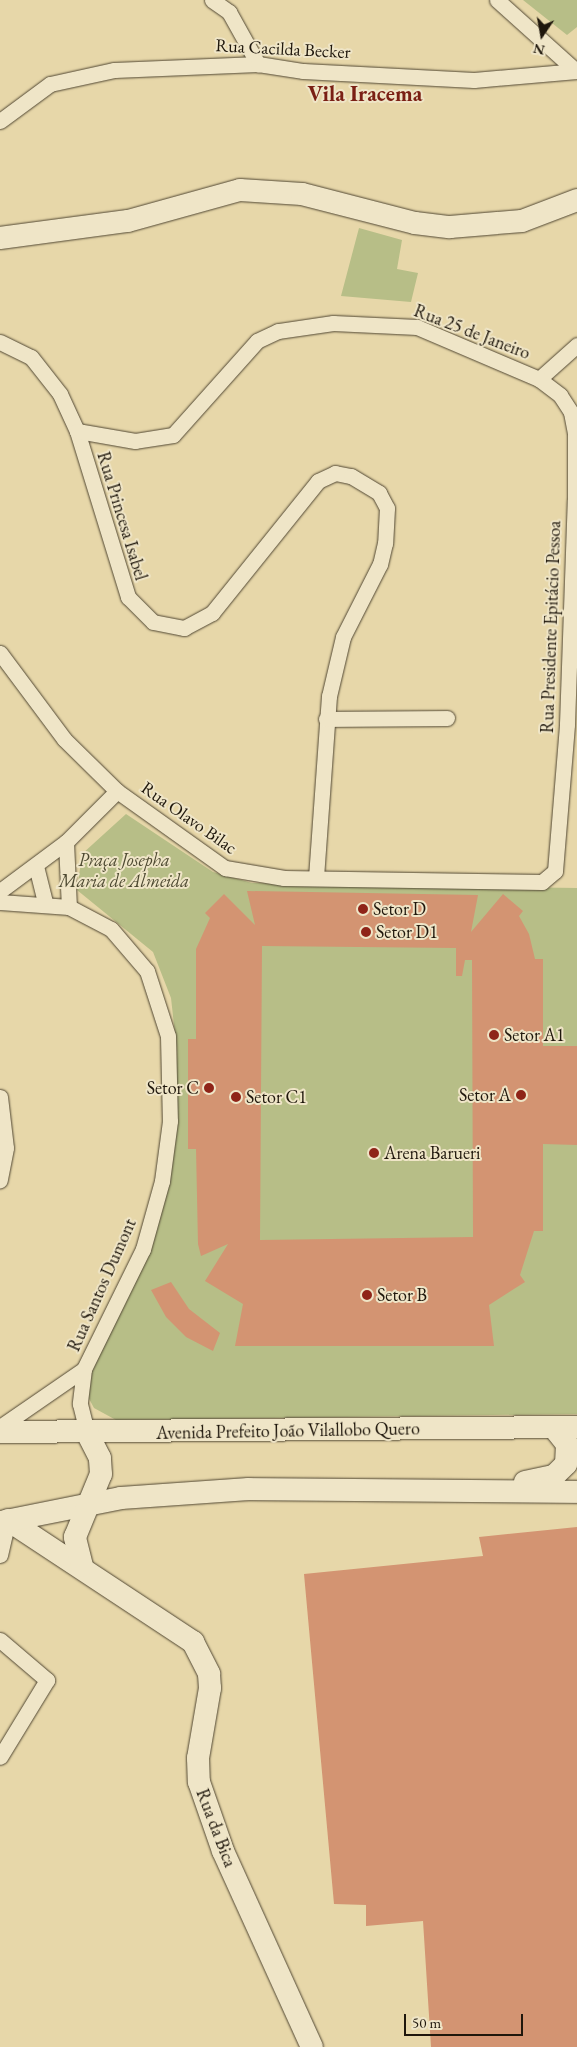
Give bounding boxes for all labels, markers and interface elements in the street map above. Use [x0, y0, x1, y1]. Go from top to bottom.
north arrow [517, 10, 567, 60]
street label: Rua Cacilda Becker [215, 35, 351, 63]
text: N [531, 40, 546, 60]
district label: Vila Iracema [308, 81, 422, 107]
street label: Rua 25 de Janeiro [411, 300, 533, 364]
street label: Rua Princesa Isabel [92, 449, 152, 583]
street label: Rua Presidente Epitácio Pessoa [536, 520, 566, 734]
street label: Rua Olavo Bilac [137, 777, 241, 859]
park label: Praça Josepha Maria de Almeida [59, 850, 189, 892]
place label: Setor D [373, 898, 426, 920]
marker: Setor D [357, 903, 369, 915]
place label: Setor D1 [376, 921, 438, 943]
marker: Setor D1 [360, 926, 372, 938]
place label: Setor A1 [504, 1024, 565, 1046]
marker: Setor A1 [488, 1029, 500, 1041]
place label: Setor C [147, 1077, 199, 1099]
marker: Setor C [203, 1082, 215, 1094]
place label: Setor A [459, 1084, 511, 1106]
place label: Setor C1 [246, 1086, 307, 1108]
marker: Setor A [515, 1089, 527, 1101]
marker: Setor C1 [230, 1091, 242, 1103]
place label: Arena Barueri [384, 1142, 480, 1164]
marker: Arena Barueri [368, 1147, 380, 1159]
street label: Rua Santos Dumont [63, 1215, 141, 1355]
place label: Setor B [377, 1284, 427, 1306]
marker: Setor B [361, 1289, 373, 1301]
street label: Avenida Prefeito João Vilallobo Quero [156, 1418, 420, 1444]
street label: Rua da Bica [191, 1786, 241, 1870]
scale bar [407, 2004, 526, 2036]
text: 50 m [412, 2013, 441, 2032]

